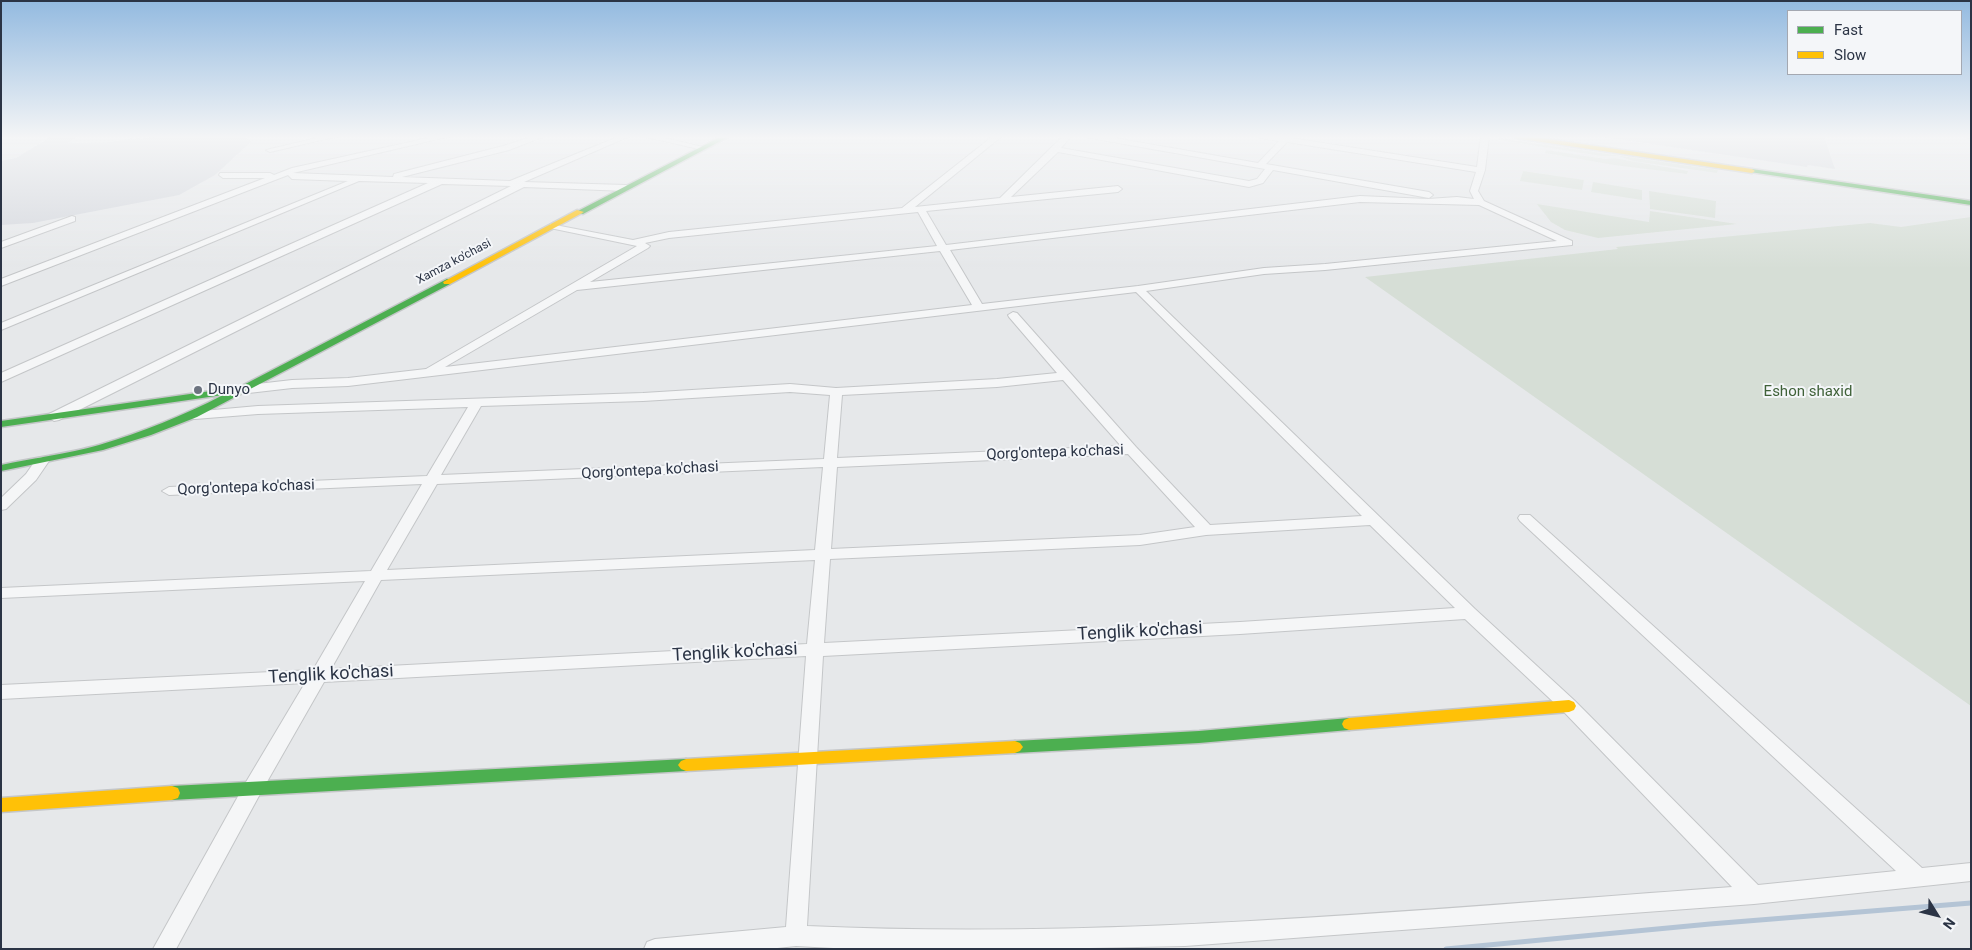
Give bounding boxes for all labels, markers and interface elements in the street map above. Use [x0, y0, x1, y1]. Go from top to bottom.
legend [1787, 10, 1962, 75]
text: Fast [1834, 21, 1863, 39]
text: Slow [1834, 46, 1866, 64]
street label: Xamza ko'chasi [414, 236, 494, 288]
place label: Dunyo [208, 381, 250, 399]
park label: Eshon shaxid [1764, 383, 1852, 401]
marker: Dunyo [192, 384, 204, 396]
street label: Qorg'ontepa ko'chasi [986, 442, 1124, 464]
street label: Qorg'ontepa ko'chasi [581, 458, 719, 484]
street label: Qorg'ontepa ko'chasi [177, 477, 315, 499]
street label: Tenglik ko'chasi [1077, 618, 1203, 646]
street label: Tenglik ko'chasi [672, 639, 798, 667]
street label: Tenglik ko'chasi [268, 661, 394, 689]
north arrow [1912, 890, 1962, 940]
text: N [1940, 915, 1959, 933]

